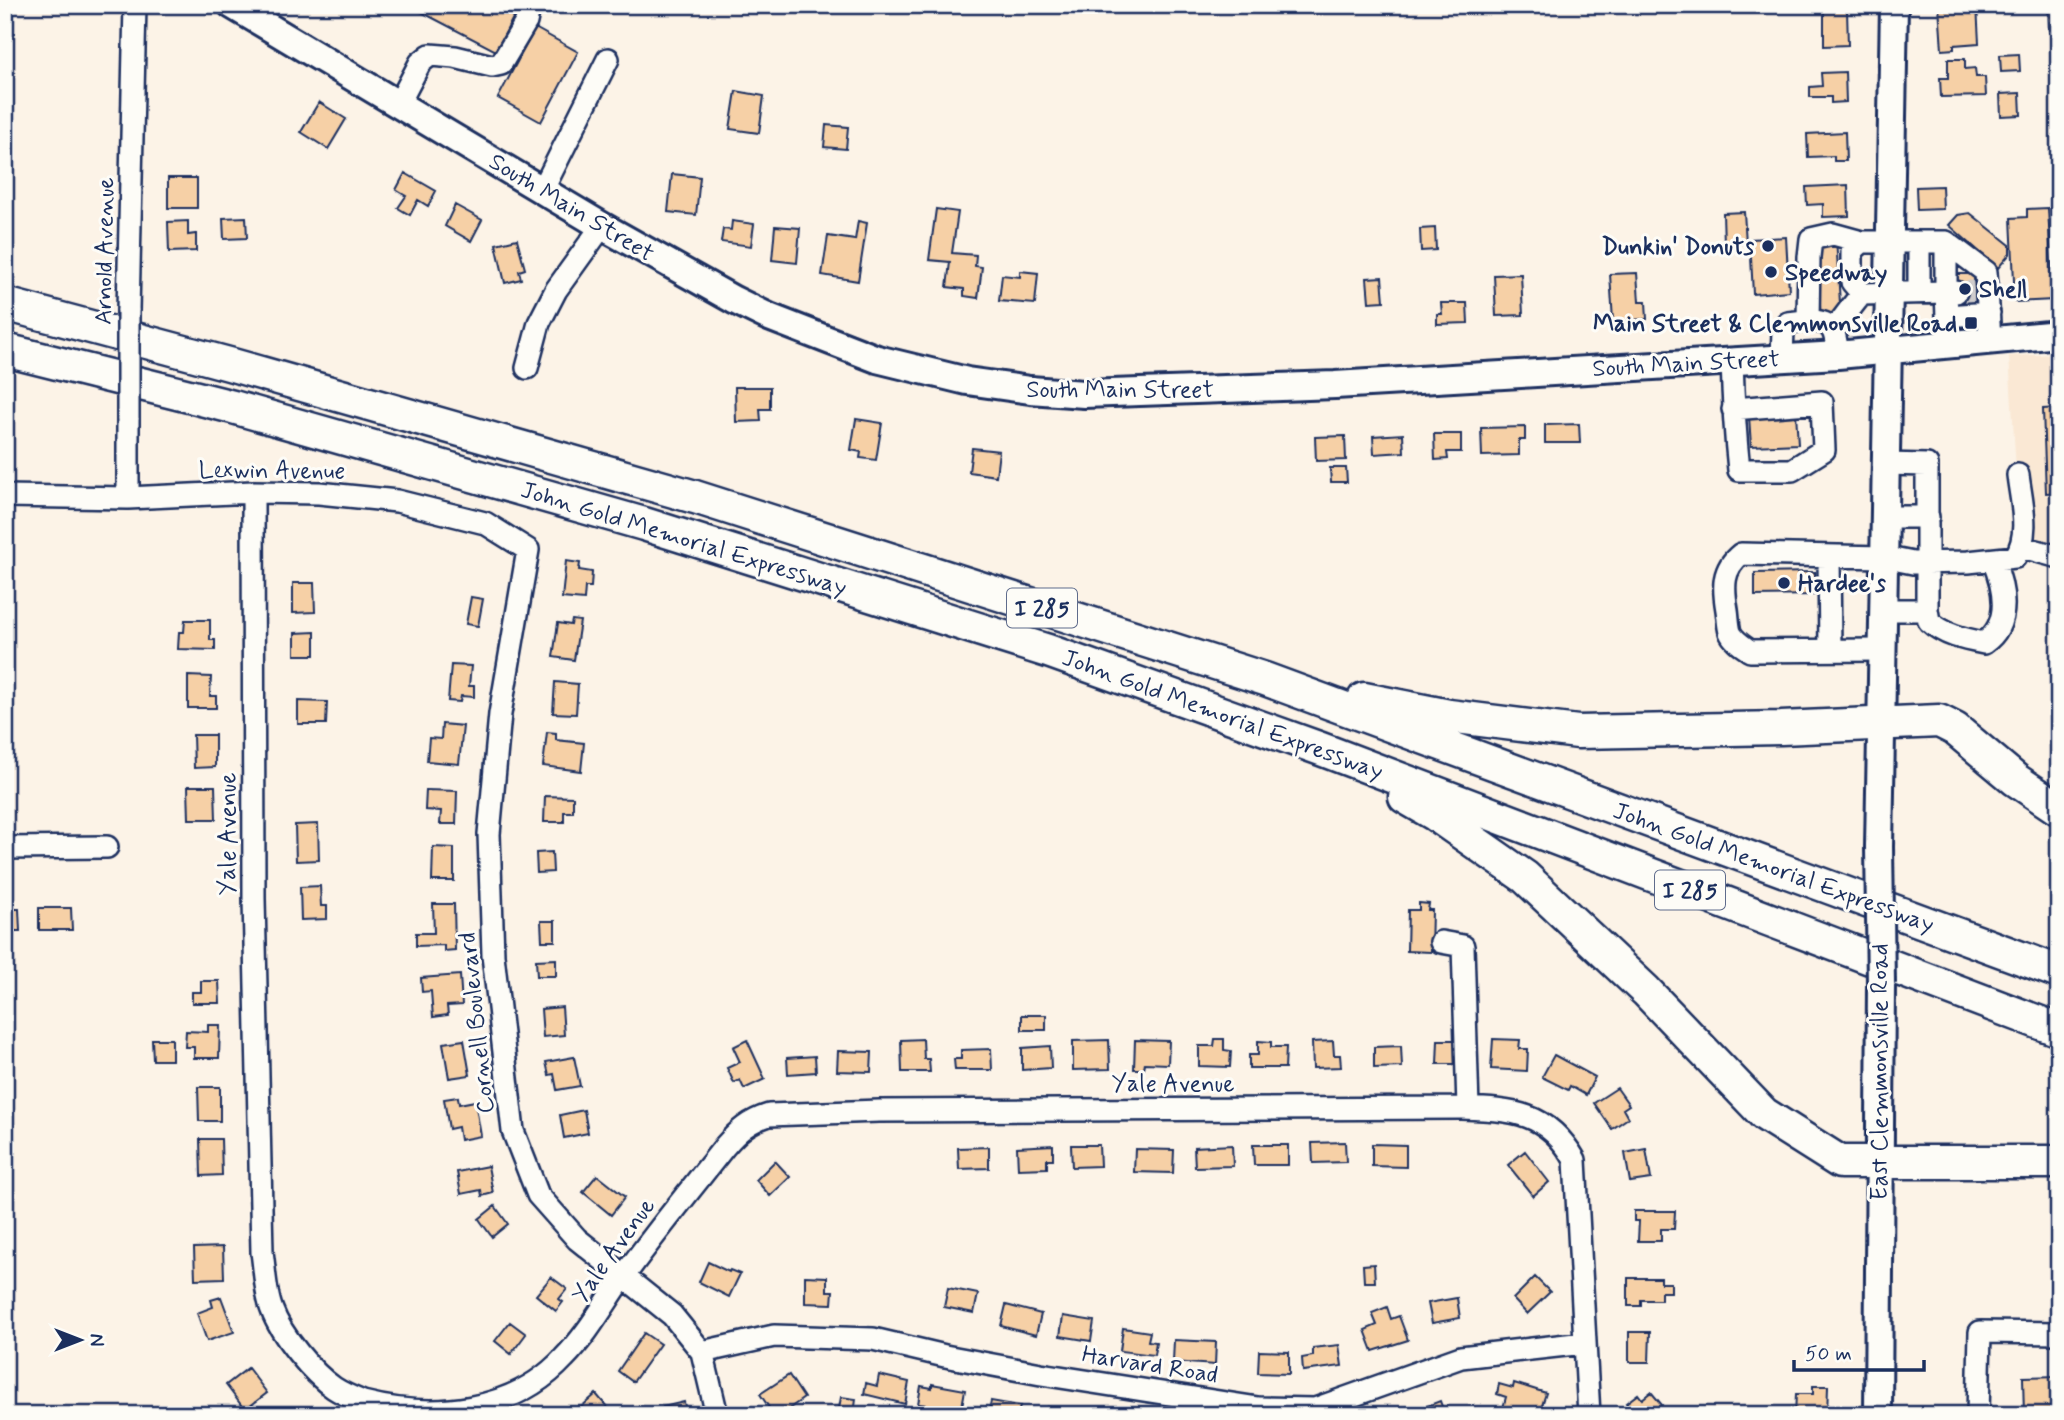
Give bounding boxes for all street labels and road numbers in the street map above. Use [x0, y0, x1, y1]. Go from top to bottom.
street label: South Main Street [483, 147, 660, 270]
street label: Arnold Avenue [89, 177, 122, 325]
street label: South Main Street [1592, 344, 1781, 385]
street label: South Main Street [1026, 375, 1214, 406]
street label: Lexwin Avenue [199, 456, 345, 487]
street label: John Gold Memorial Expressway [517, 475, 850, 604]
road number: I 285 [1007, 588, 1077, 628]
street label: John Gold Memorial Expressway [1058, 643, 1387, 788]
street label: Yale Avenue [213, 773, 244, 895]
street label: John Gold Memorial Expressway [1609, 796, 1938, 941]
road number: I 285 [1655, 870, 1725, 909]
street label: Cornell Boulevard [453, 931, 502, 1115]
street label: East Clemmonsville Road [1865, 943, 1896, 1201]
street label: Yale Avenue [1112, 1069, 1234, 1100]
street label: Yale Avenue [566, 1192, 663, 1310]
street label: Harvard Road [1079, 1339, 1220, 1392]

